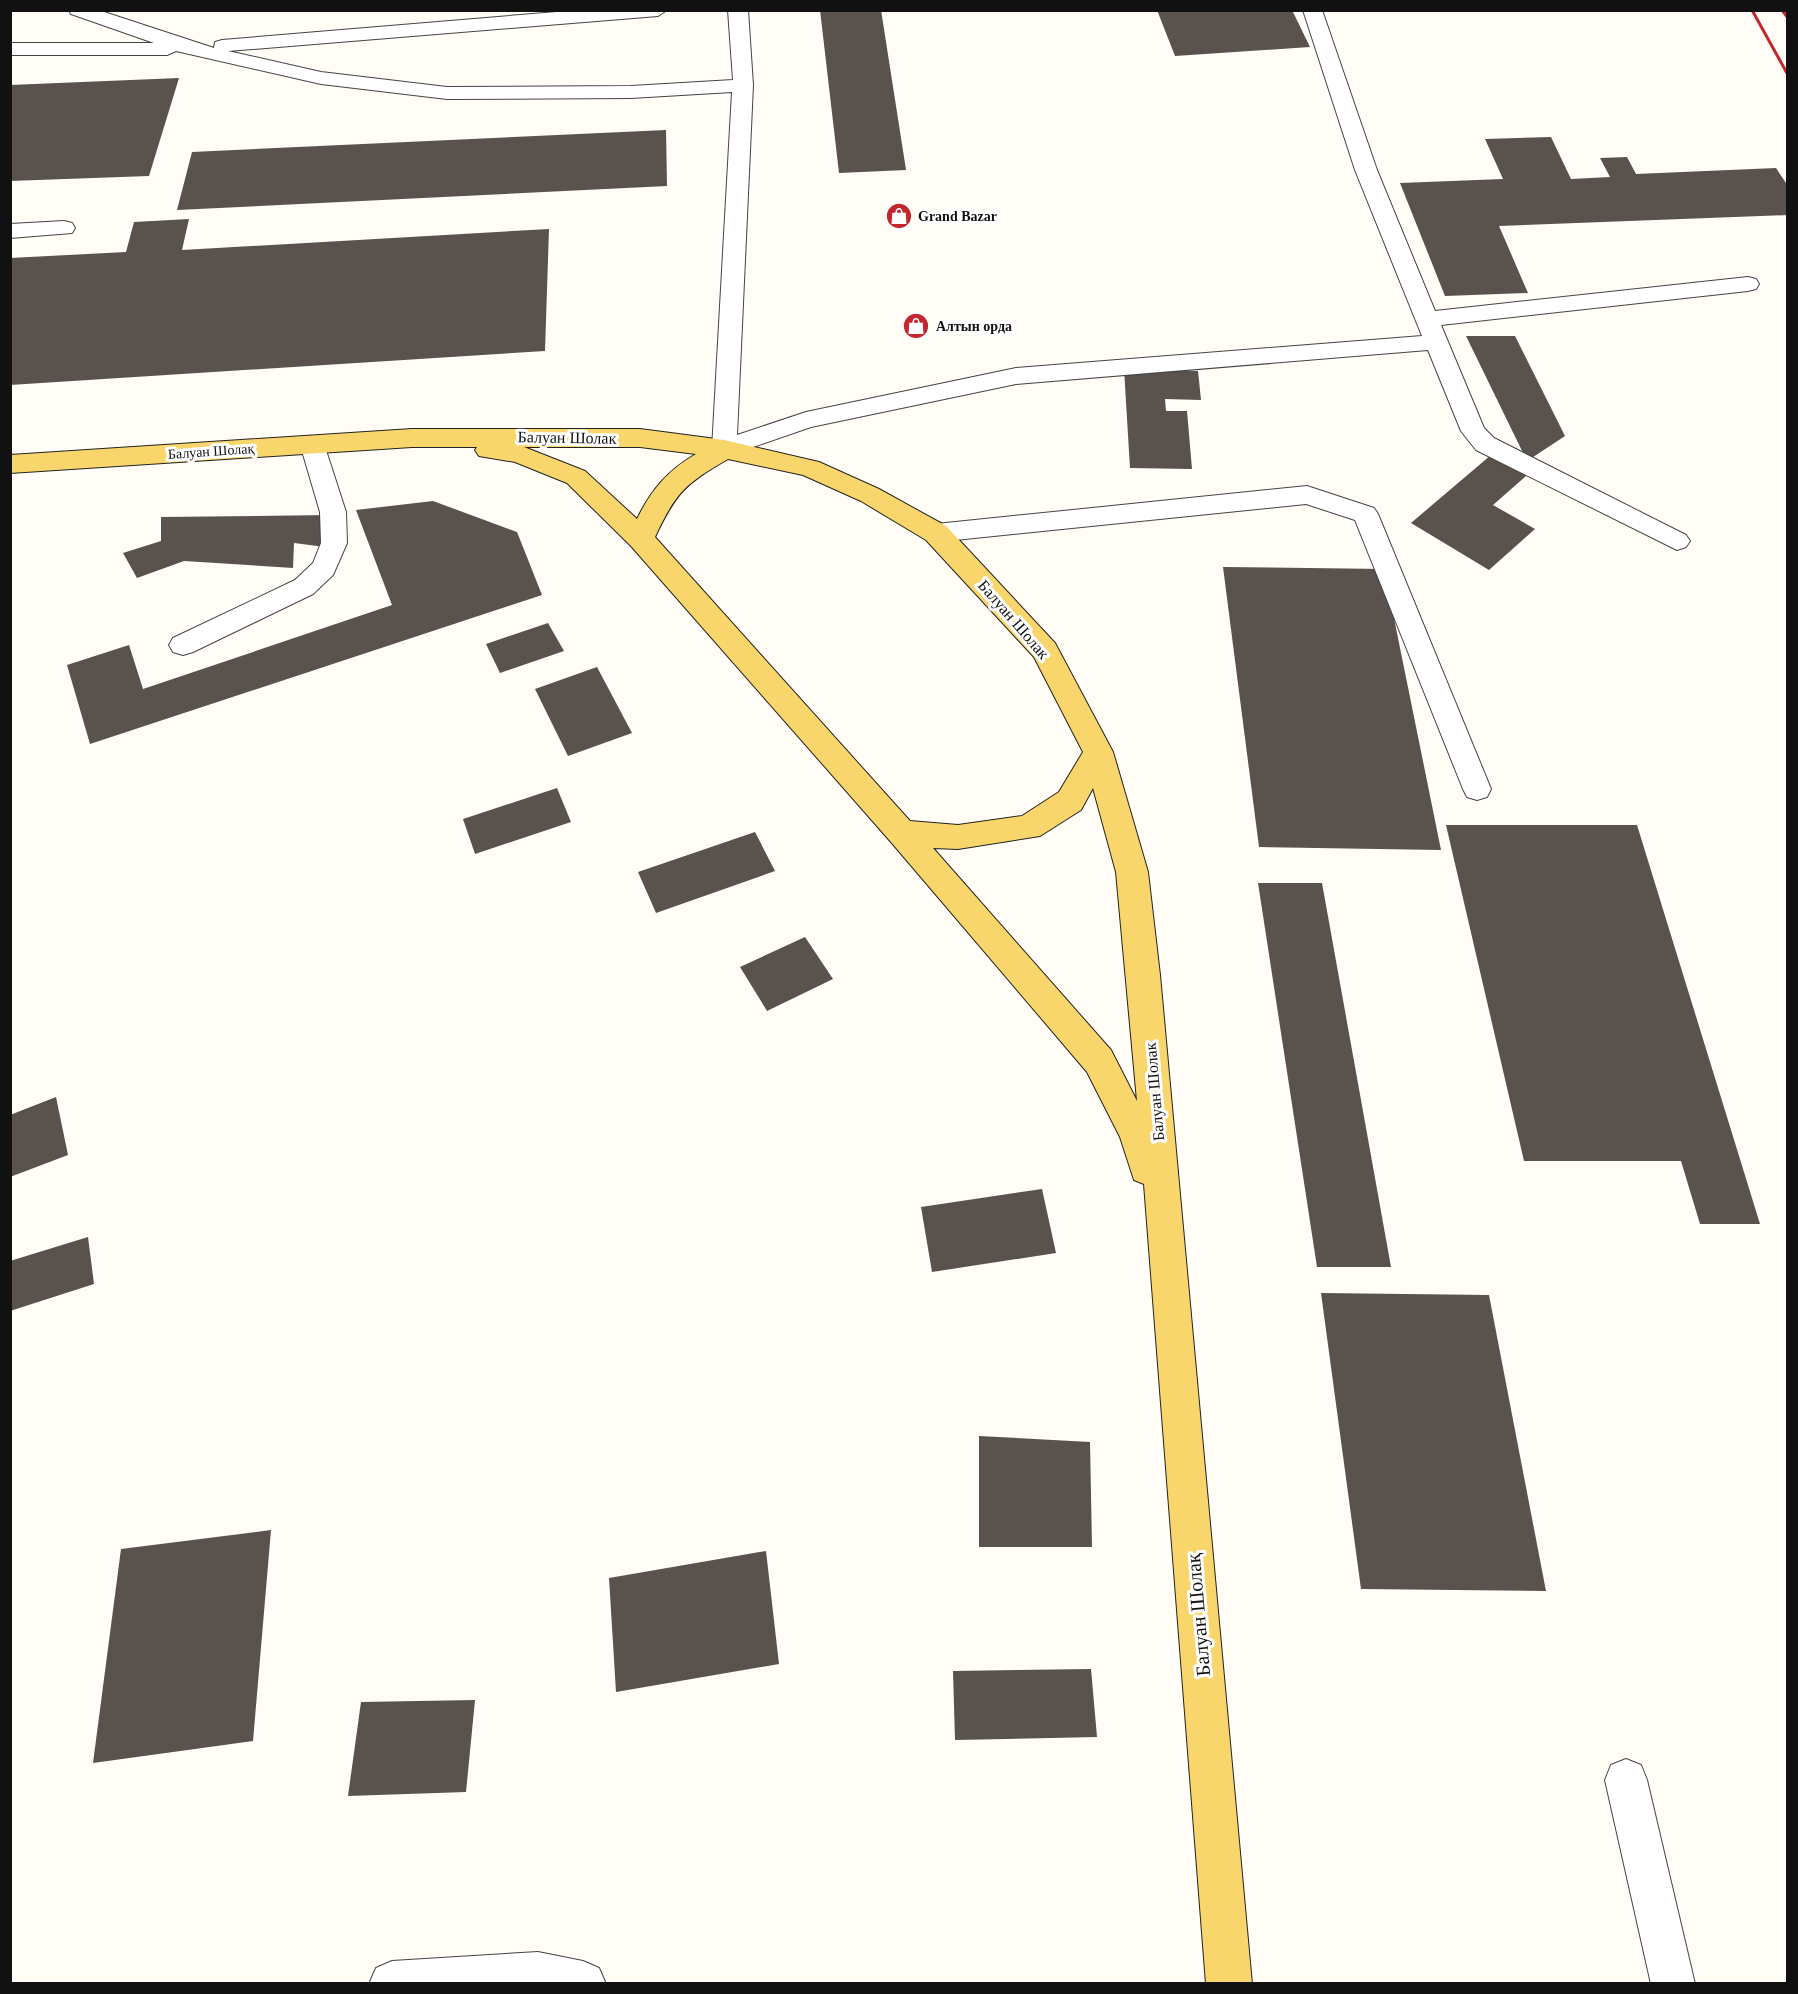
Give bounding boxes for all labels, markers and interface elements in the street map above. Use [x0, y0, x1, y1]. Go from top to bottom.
shop icon: Grand Bazar [884, 201, 914, 231]
place label: Grand Bazar [918, 209, 997, 224]
shop icon: Алтын орда [901, 311, 931, 341]
place label: Алтын орда [936, 319, 1012, 334]
street label: Балуан Шолак [518, 428, 617, 448]
street label: Балуан Шолақ [167, 441, 255, 462]
street label: Балуан Шолак [974, 577, 1053, 663]
street label: Балуан Шолак [1142, 1042, 1168, 1142]
street label: Балуан Шолақ [1182, 1552, 1215, 1677]

